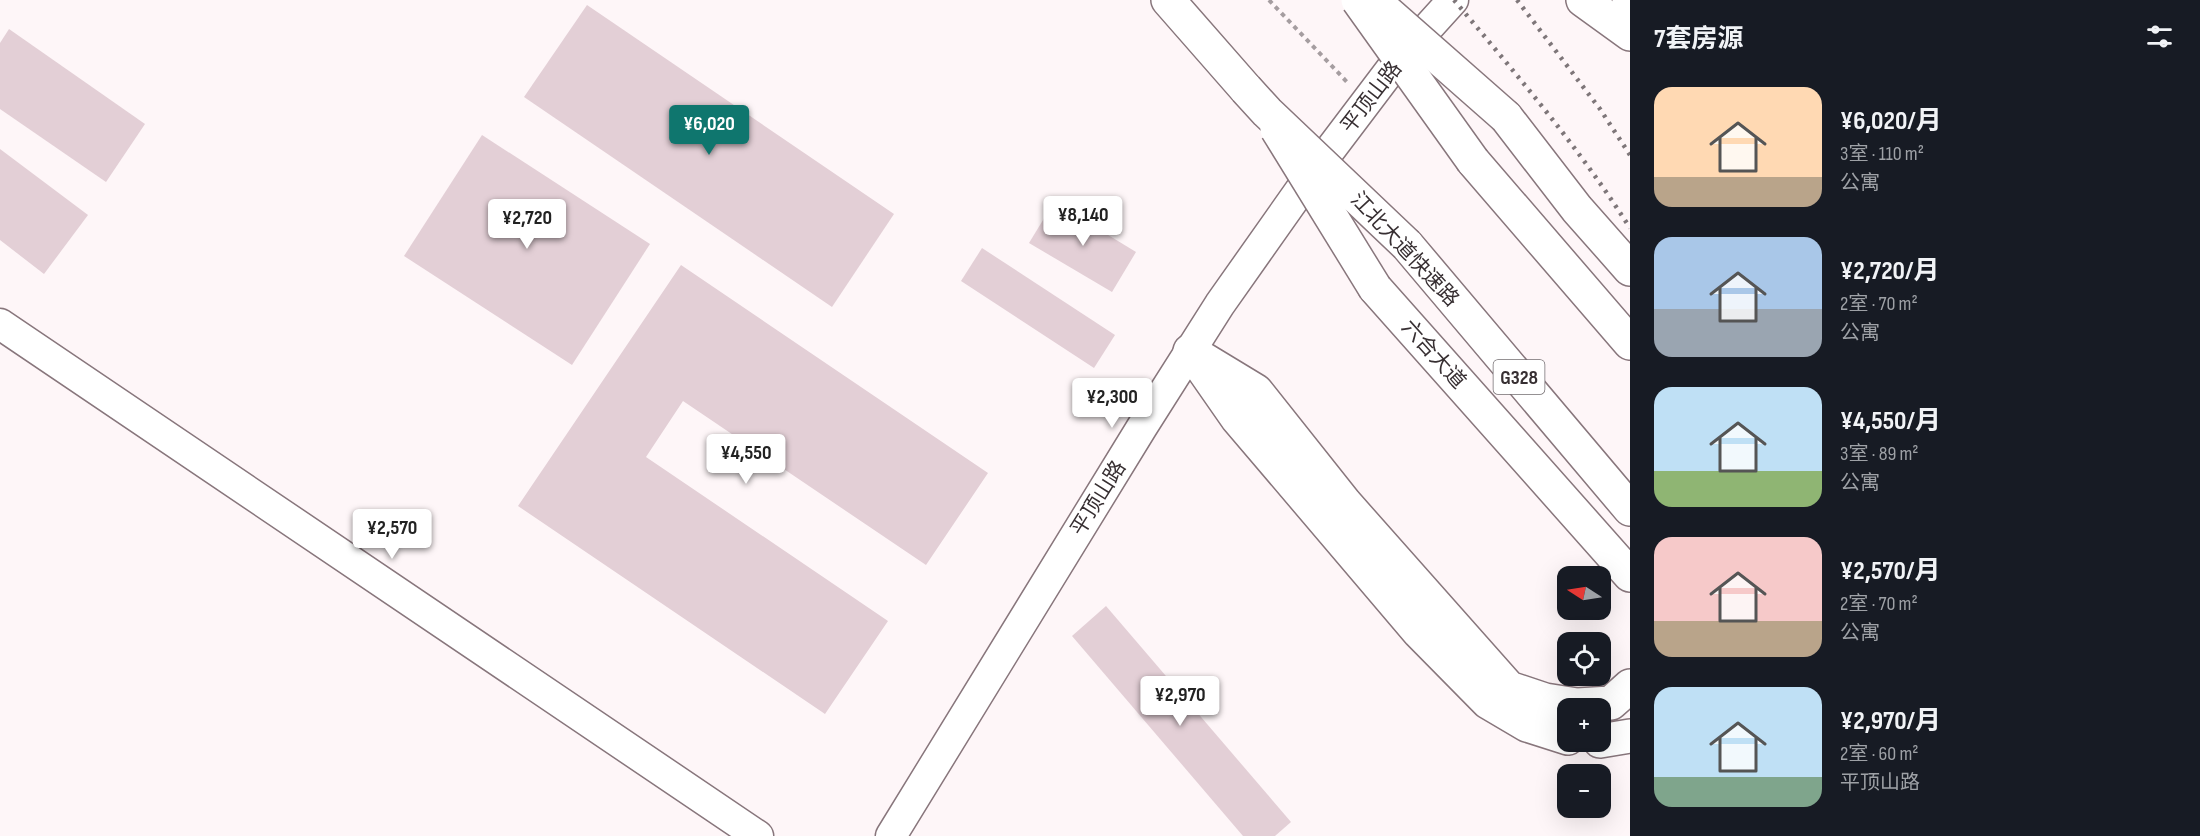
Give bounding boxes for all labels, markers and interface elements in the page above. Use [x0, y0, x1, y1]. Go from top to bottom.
icon: filters [2143, 20, 2176, 53]
text: 7套房源 [1654, 24, 1743, 55]
street label: 平顶山路 [1336, 57, 1407, 138]
pin: ¥6,020 [660, 105, 758, 156]
text: ¥6,020/月 [1840, 106, 1942, 137]
icon: home [1702, 111, 1774, 183]
text: ¥6,020 [683, 112, 735, 136]
text: 3室 · 110 m² [1840, 142, 1924, 166]
text: 公寓 [1840, 171, 1880, 195]
street label: 江北大道快速路 [1345, 187, 1464, 312]
pin: ¥8,140 [1034, 196, 1132, 247]
pin: ¥2,720 [478, 199, 576, 250]
text: ¥8,140 [1057, 203, 1109, 227]
text: ¥2,720 [502, 206, 552, 230]
text: ¥2,720/月 [1840, 256, 1939, 287]
icon: home [1702, 261, 1774, 333]
text: 2室 · 70 m² [1840, 292, 1918, 316]
street label: 六合大道 [1396, 315, 1471, 394]
text: 公寓 [1840, 321, 1880, 345]
road number: G328 [1494, 360, 1544, 394]
pin: ¥2,300 [1063, 378, 1161, 429]
text: ¥2,300 [1086, 385, 1138, 409]
text: ¥4,550/月 [1840, 406, 1941, 437]
icon: home [1702, 411, 1774, 483]
pin: ¥4,550 [697, 434, 795, 485]
text: ¥4,550 [720, 441, 772, 465]
text: 3室 · 89 m² [1840, 442, 1919, 466]
street label: 平顶山路 [1066, 456, 1131, 541]
text: 公寓 [1840, 471, 1880, 495]
pin: ¥2,570 [343, 509, 441, 560]
text: ¥2,570 [367, 516, 417, 540]
text: ¥2,570/月 [1840, 556, 1940, 587]
icon: home [1702, 561, 1774, 633]
north arrow [1557, 566, 1611, 620]
map controls [1557, 566, 1611, 818]
text: 2室 · 70 m² [1840, 592, 1918, 616]
text: 公寓 [1840, 621, 1880, 645]
button: locate [1557, 632, 1611, 686]
pin: ¥2,970 [1131, 676, 1229, 727]
text: ¥2,970 [1154, 683, 1206, 707]
button: + [1557, 698, 1611, 752]
text: ¥2,970/月 [1840, 706, 1941, 737]
icon: home [1702, 711, 1774, 783]
text: 2室 · 60 m² [1840, 742, 1919, 766]
button: − [1557, 764, 1611, 818]
text: 平顶山路 [1840, 771, 1920, 795]

